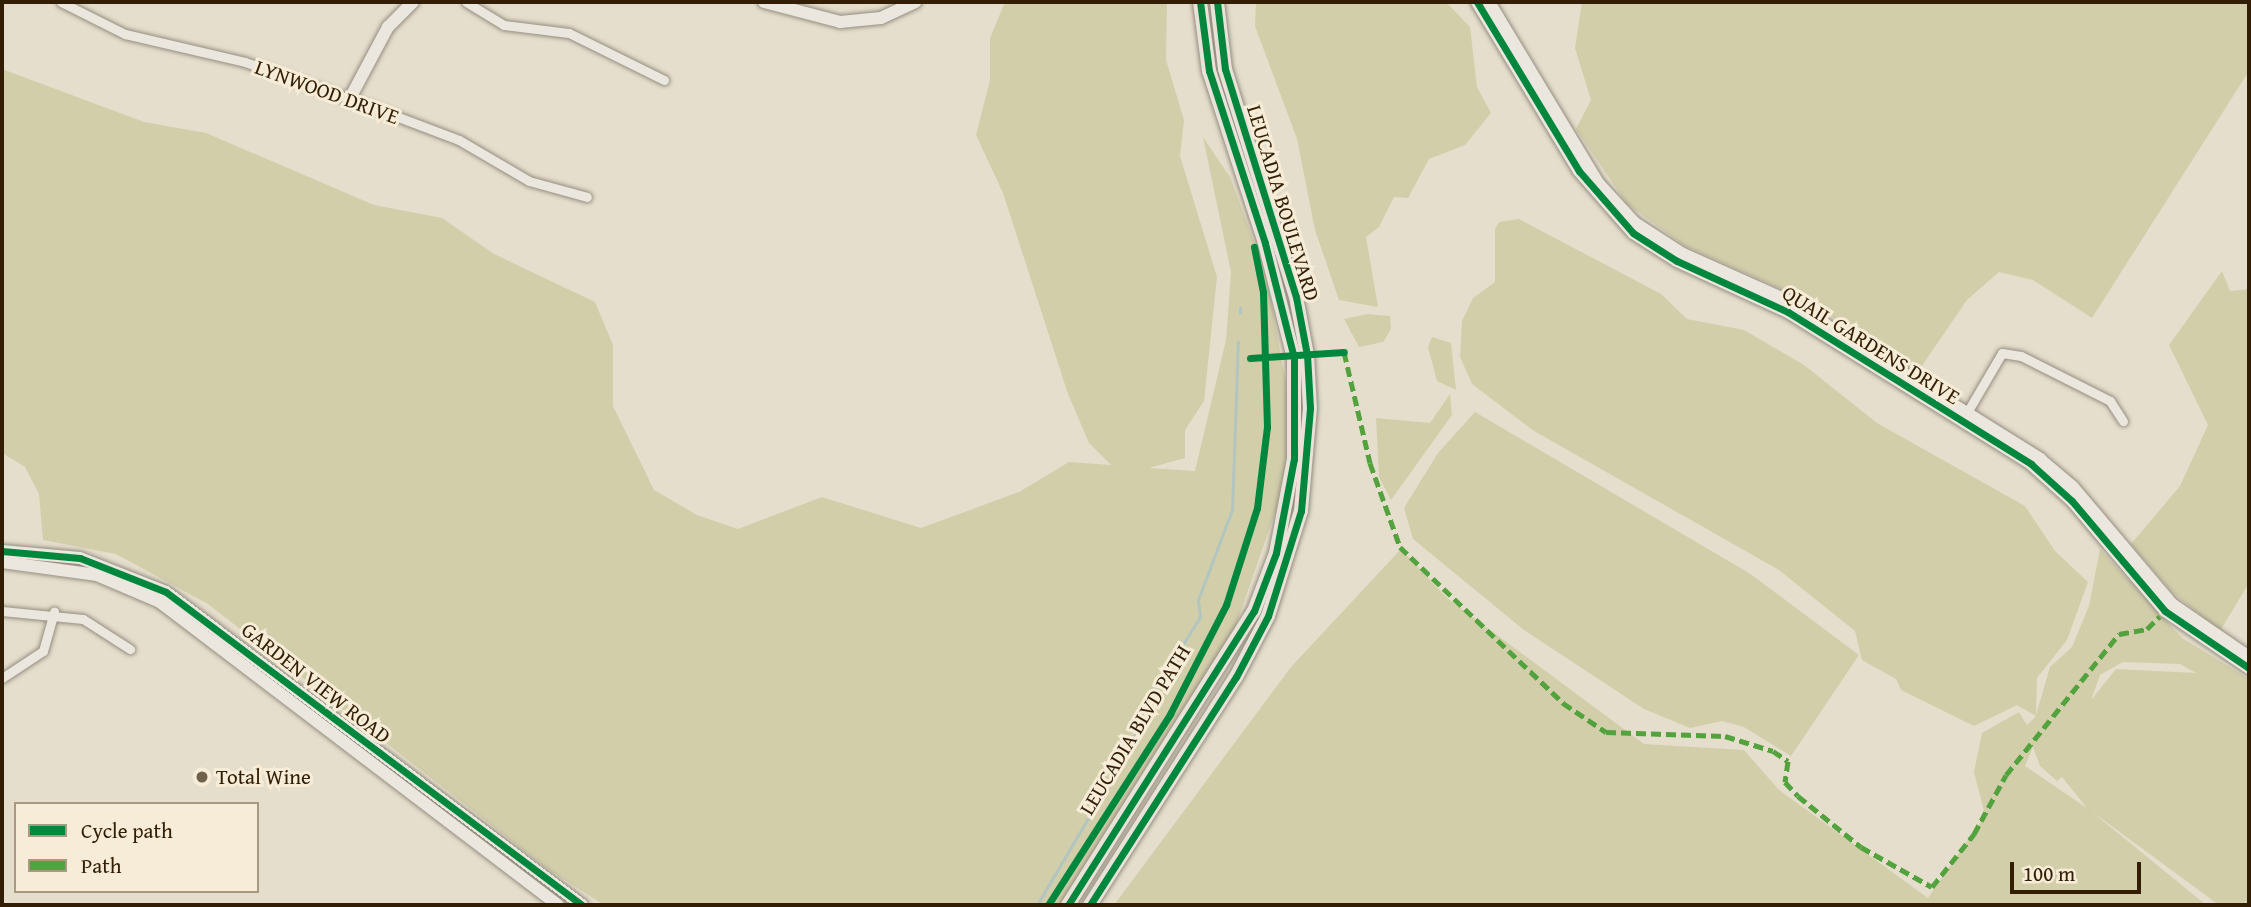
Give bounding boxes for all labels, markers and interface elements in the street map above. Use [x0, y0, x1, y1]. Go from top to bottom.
street label: LYNWOOD DRIVE [252, 54, 402, 130]
street label: LEUCADIA BOULEVARD [1241, 102, 1325, 304]
street label: QUAIL GARDENS DRIVE [1778, 280, 1964, 410]
street label: GARDEN VIEW ROAD [237, 617, 395, 749]
street label: LEUCADIA BLVD PATH [1074, 640, 1196, 820]
place label: Total Wine [216, 764, 311, 790]
marker: Total Wine [194, 769, 210, 785]
legend [14, 802, 259, 893]
text: Cycle path [81, 815, 173, 846]
scale bar [2013, 848, 2144, 892]
text: Path [81, 850, 121, 881]
text: 100 m [2023, 858, 2075, 889]

